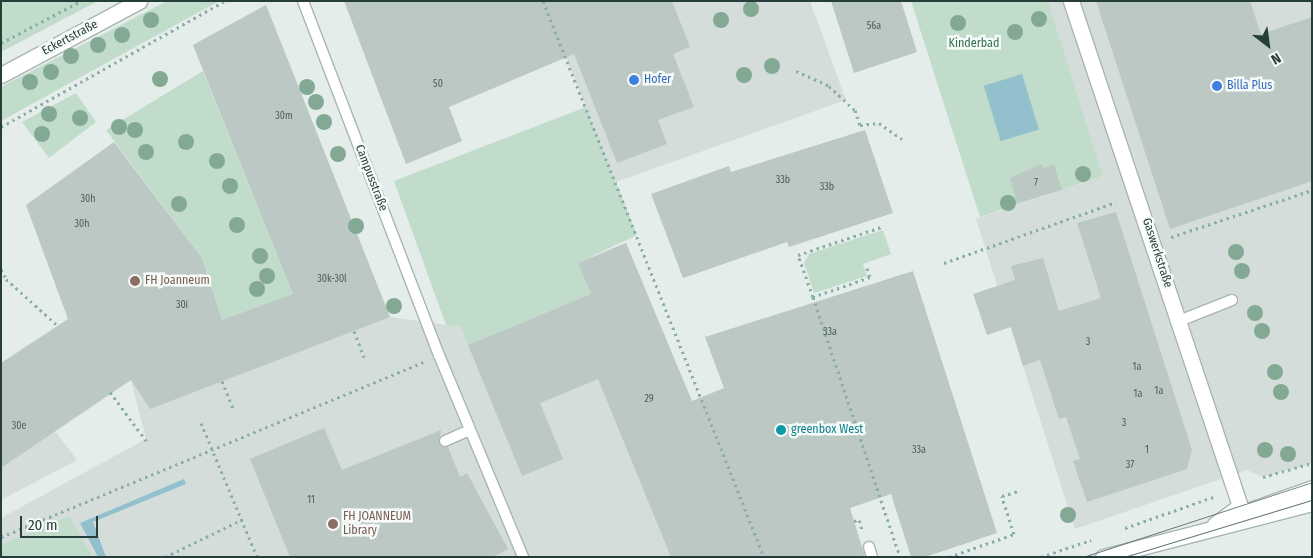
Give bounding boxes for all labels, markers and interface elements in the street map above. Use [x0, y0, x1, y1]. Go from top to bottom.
street label: Eckertstraße [40, 17, 100, 59]
north arrow [1243, 20, 1293, 70]
house number: 56a [867, 21, 881, 33]
park label: Kinderbad [949, 37, 999, 51]
text: N [1268, 49, 1284, 68]
place label: Hofer [644, 73, 671, 87]
marker: Hofer [628, 74, 640, 86]
house number: 50 [433, 79, 443, 91]
place label: Billa Plus [1227, 79, 1272, 93]
marker: Billa Plus [1211, 80, 1223, 92]
house number: 30m [275, 111, 293, 123]
street label: Campusstraße [352, 143, 390, 213]
house number: 33b [776, 175, 790, 187]
house number: 7 [1034, 178, 1038, 190]
house number: 33b [820, 182, 834, 194]
house number: 30h [81, 194, 95, 206]
street label: Gaswerkstraße [1139, 216, 1175, 290]
house number: 30h [75, 219, 89, 231]
place label: FH Joanneum [145, 274, 210, 288]
house number: 30k-30l [317, 274, 347, 286]
marker: FH Joanneum [129, 275, 141, 287]
house number: 30i [176, 300, 188, 312]
house number: 33a [823, 327, 837, 339]
house number: 3 [1086, 337, 1090, 349]
house number: 1a [1133, 362, 1141, 374]
house number: 1a [1155, 386, 1163, 398]
house number: 1a [1134, 389, 1142, 401]
house number: 29 [644, 394, 654, 406]
house number: 3 [1122, 418, 1126, 430]
house number: 30e [12, 421, 26, 433]
place label: greenbox West [791, 423, 863, 437]
marker: greenbox West [775, 424, 787, 436]
house number: 33a [912, 445, 926, 457]
house number: 1 [1145, 445, 1149, 457]
house number: 37 [1126, 460, 1134, 472]
house number: 11 [307, 495, 315, 507]
scale bar [22, 506, 100, 538]
place label: FH JOANNEUM Library [343, 510, 411, 538]
text: 20 m [28, 516, 58, 534]
marker: FH JOANNEUM Library [327, 518, 339, 530]

